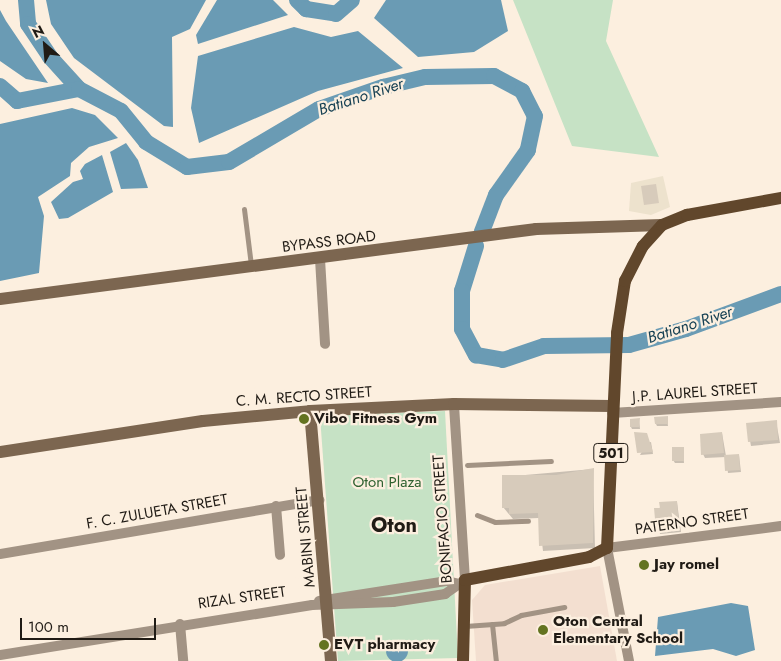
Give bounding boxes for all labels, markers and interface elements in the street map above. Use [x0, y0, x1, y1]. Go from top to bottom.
north arrow [20, 20, 70, 70]
text: N [29, 20, 48, 43]
water label: Batiano River [316, 74, 406, 120]
street label: BYPASS ROAD [281, 227, 377, 257]
water label: Batiano River [645, 302, 735, 348]
street label: J.P. LAUREL STREET [632, 380, 758, 406]
street label: C. M. RECTO STREET [235, 383, 373, 411]
place label: Vibo Fitness Gym [314, 410, 437, 428]
marker: Vibo Fitness Gym [298, 413, 310, 425]
road number: 501 [592, 442, 630, 464]
street label: BONIFACIO STREET [430, 454, 456, 584]
park label: Oton Plaza [352, 474, 422, 492]
street label: MABINI STREET [293, 486, 319, 588]
street label: F. C. ZULUETA STREET [85, 491, 229, 533]
street label: PATERNO STREET [634, 505, 750, 539]
district label: Oton [371, 513, 417, 537]
place label: Jay romel [654, 556, 719, 574]
marker: Jay romel [638, 559, 650, 571]
street label: RIZAL STREET [197, 583, 287, 613]
scale bar [22, 608, 159, 640]
place label: Oton Central Elementary School [553, 612, 683, 647]
text: 100 m [28, 616, 69, 638]
marker: Oton Central Elementary School [537, 624, 549, 636]
place label: EVT pharmacy [334, 636, 435, 654]
marker: EVT pharmacy [318, 639, 330, 651]

